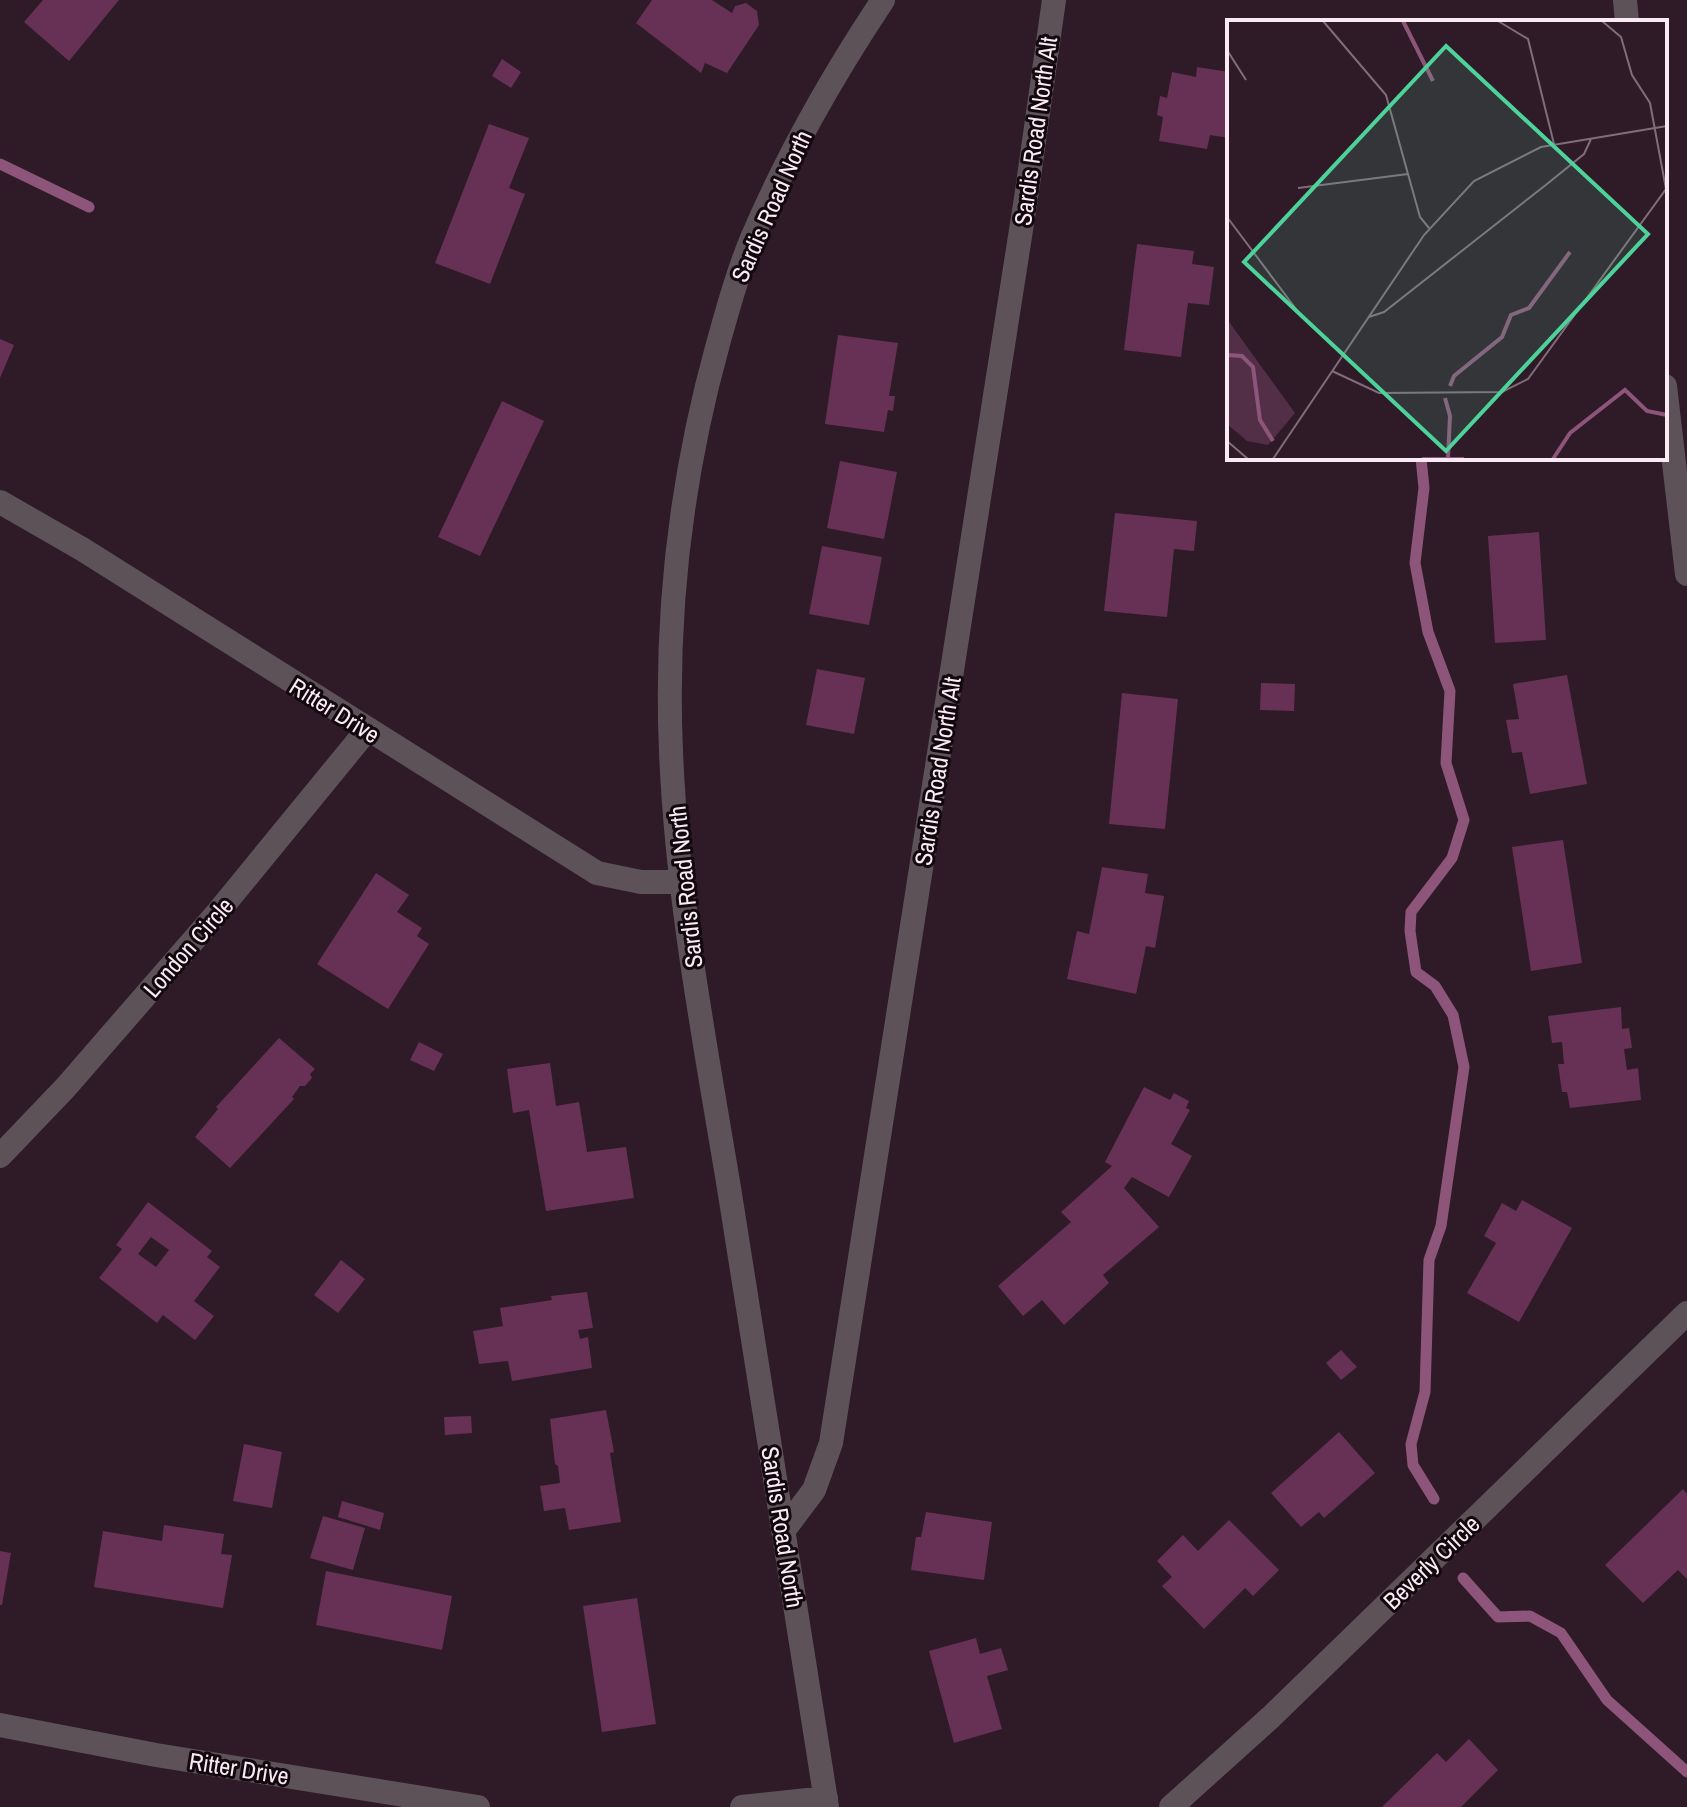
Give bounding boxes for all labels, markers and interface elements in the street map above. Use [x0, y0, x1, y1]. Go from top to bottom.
inset map [1227, 20, 1667, 460]
street label: Sardis Road North Alt [1006, 34, 1064, 227]
street label: Sardis Road North [723, 125, 819, 287]
street label: Ritter Drive [284, 670, 386, 750]
street label: Sardis Road North Alt [906, 674, 968, 868]
street label: Sardis Road North [661, 804, 709, 970]
street label: London Circle [136, 890, 240, 1004]
street label: Sardis Road North [754, 1444, 812, 1610]
street label: Beverly Circle [1376, 1508, 1486, 1616]
street label: Ritter Drive [187, 1744, 291, 1792]

